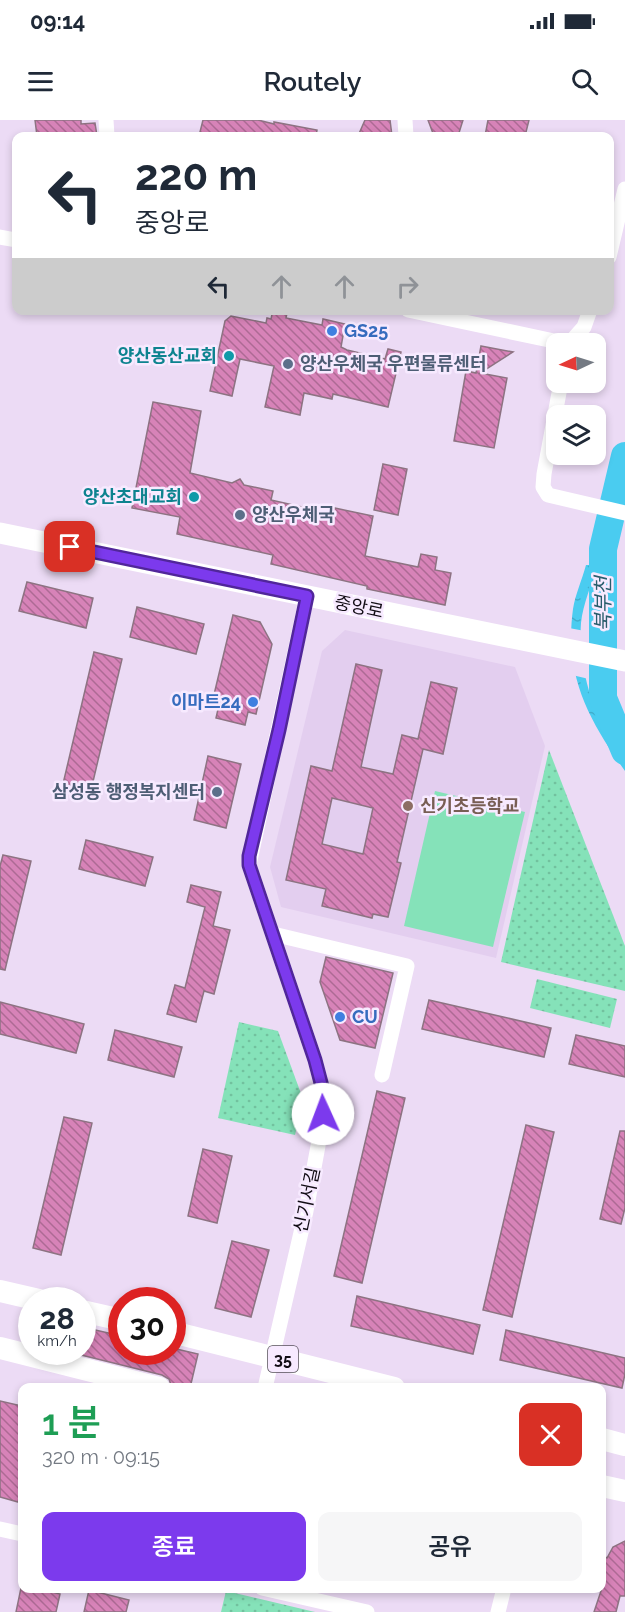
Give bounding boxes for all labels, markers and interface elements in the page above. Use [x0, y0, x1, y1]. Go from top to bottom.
text: 09:14 [30, 8, 85, 34]
icon: menu [24, 65, 57, 98]
icon: search [568, 65, 601, 98]
text: Routely [263, 66, 362, 97]
text: 220 m [135, 151, 257, 200]
icon: left [36, 156, 114, 234]
text: 중앙로 [135, 207, 210, 238]
icon: left [202, 270, 235, 303]
icon: ahead [265, 270, 298, 303]
icon: ahead [328, 270, 361, 303]
icon: right [391, 270, 424, 303]
place label: GS25 [344, 320, 388, 341]
marker: GS25 [325, 324, 339, 338]
north arrow [546, 333, 606, 393]
map controls [546, 333, 606, 465]
place label: 양산동산교회 [118, 345, 217, 366]
marker: 양산동산교회 [222, 349, 236, 363]
place label: 양산우체국 우편물류센터 [300, 353, 486, 374]
marker: 양산우체국 우편물류센터 [281, 357, 295, 371]
button: layers [546, 405, 606, 465]
place label: 양산초대교회 [83, 486, 182, 507]
marker: 양산초대교회 [187, 490, 201, 504]
place label: 양산우체국 [252, 504, 335, 525]
marker: 양산우체국 [233, 508, 247, 522]
pin [44, 521, 95, 572]
icon: arrive [53, 530, 86, 563]
water label: 북부천 [591, 574, 615, 632]
street label: 중앙로 [333, 591, 386, 622]
place label: 이마트24 [171, 691, 241, 712]
marker: 이마트24 [246, 695, 260, 709]
place label: 삼성동 행정복지센터 [52, 781, 205, 802]
marker: 삼성동 행정복지센터 [210, 785, 224, 799]
place label: 신기초등학교 [420, 795, 519, 816]
marker: 신기초등학교 [401, 799, 415, 813]
place label: CU [352, 1006, 378, 1027]
marker: CU [333, 1010, 347, 1024]
position arrow [291, 1082, 355, 1146]
street label: 신기서길 [289, 1165, 324, 1234]
speed limit sign: 30 [108, 1287, 186, 1365]
text: 28 [39, 1301, 75, 1336]
text: km/h [37, 1332, 77, 1350]
road number: 35 [268, 1346, 298, 1372]
text: 1 분 [42, 1401, 101, 1443]
button: close [519, 1403, 582, 1466]
text: 320 m · 09:15 [42, 1445, 160, 1469]
button: 종료 [42, 1512, 306, 1581]
button: 공유 [318, 1512, 582, 1581]

